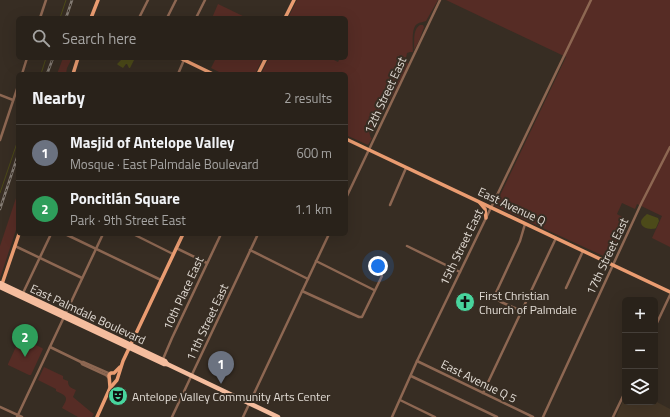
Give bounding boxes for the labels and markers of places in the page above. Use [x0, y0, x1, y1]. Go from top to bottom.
place label: First Christian Church of Palmdale [479, 286, 577, 319]
church icon: First Christian Church of Palmdale [454, 291, 476, 313]
pin: 2 [12, 324, 38, 357]
pin: 1 [208, 351, 234, 384]
theatre icon: Antelope Valley Community Arts Center [107, 385, 129, 407]
place label: Antelope Valley Community Arts Center [132, 387, 331, 406]

